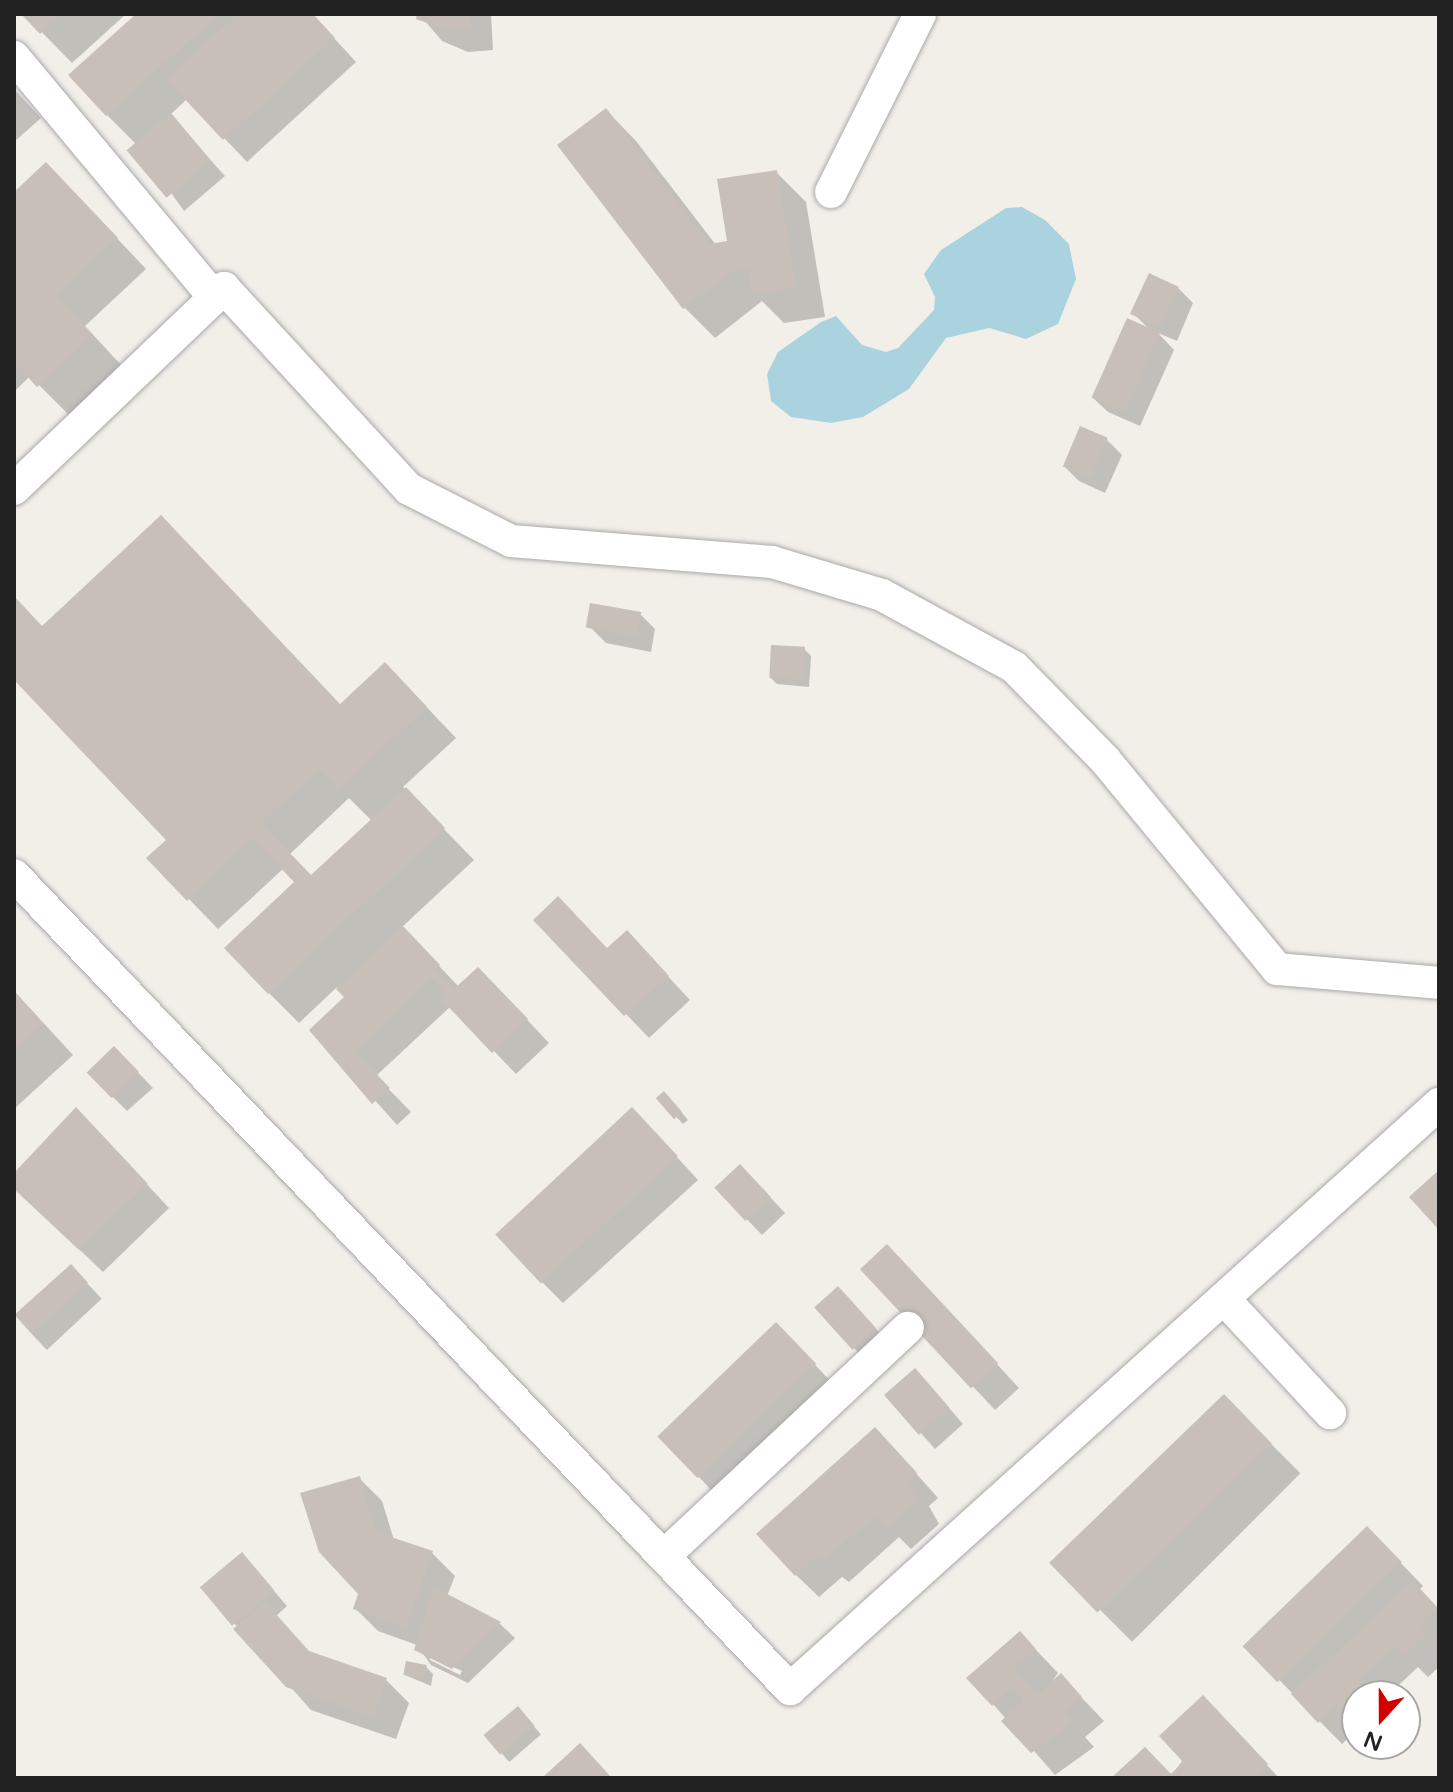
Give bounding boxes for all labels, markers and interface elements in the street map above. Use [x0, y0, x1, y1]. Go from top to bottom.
north arrow [1341, 1680, 1421, 1760]
text: N [1360, 1725, 1386, 1756]

